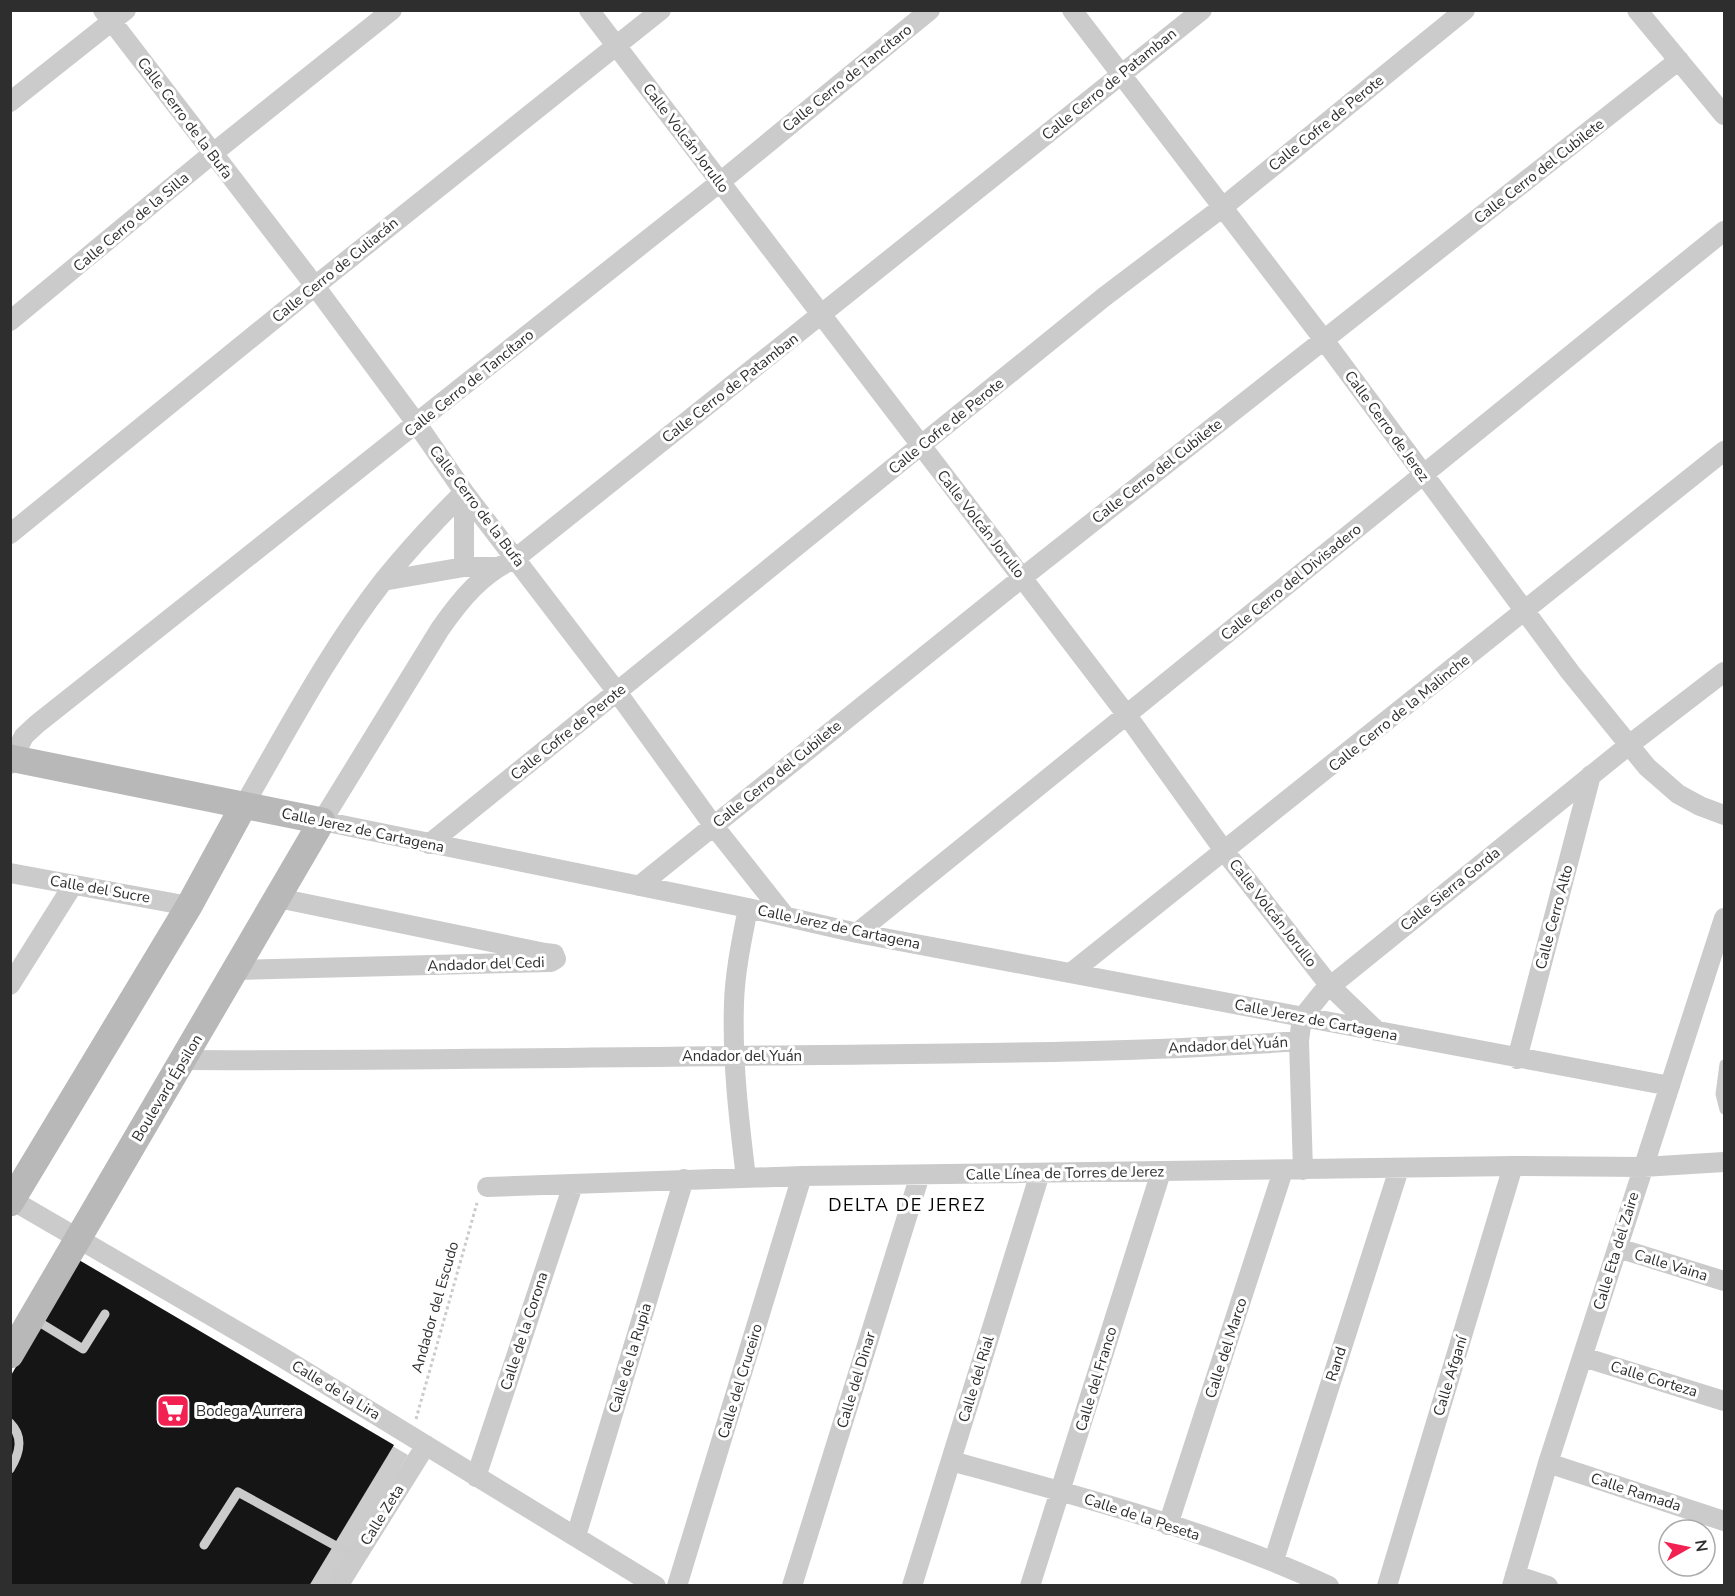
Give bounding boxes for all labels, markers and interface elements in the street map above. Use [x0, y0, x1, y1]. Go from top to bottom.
street label: Calle Cerro de Tancítaro [778, 20, 916, 136]
street label: Calle Cerro de Patamban [1038, 23, 1180, 145]
street label: Calle Cerro de la Bufa [133, 53, 237, 183]
street label: Calle Cofre de Perote [1264, 70, 1388, 176]
street label: Calle Volcán Jorullo [638, 79, 734, 197]
street label: Calle Cerro del Cubilete [1470, 114, 1608, 228]
street label: Calle Cerro de la Silla [69, 168, 193, 276]
street label: Calle Cerro de Culiacán [268, 213, 402, 327]
street label: Calle Cerro de Tancítaro [400, 325, 538, 441]
street label: Calle Cerro de Patamban [658, 328, 802, 448]
street label: Calle Cerro de Jerez [1340, 367, 1434, 485]
street label: Calle Cofre de Perote [884, 373, 1008, 479]
street label: Calle Cerro del Cubilete [1088, 414, 1226, 528]
street label: Calle Cerro de la Bufa [425, 441, 529, 571]
street label: Calle Volcán Jorullo [933, 466, 1029, 582]
street label: Calle Cerro del Divisadero [1217, 519, 1365, 645]
street label: Calle Cerro de la Malinche [1324, 650, 1474, 776]
street label: Calle Cofre de Perote [506, 679, 630, 785]
street label: Calle Cerro del Cubilete [709, 716, 845, 832]
street label: Calle Jerez de Cartagena [280, 803, 446, 857]
street label: Calle Sierra Gorda [1396, 843, 1504, 935]
street label: Calle Volcán Jorullo [1225, 855, 1321, 971]
street label: Calle Cerro Alto [1530, 862, 1578, 972]
street label: Calle del Sucre [48, 870, 152, 908]
street label: Calle Jerez de Cartagena [756, 900, 922, 954]
street label: Andador del Cedi [427, 952, 545, 976]
street label: Calle Jerez de Cartagena [1233, 994, 1399, 1046]
street label: Boulevard Épsilon [127, 1031, 207, 1145]
street label: Andador del Yuán [1167, 1032, 1289, 1058]
street label: Andador del Yuán [682, 1046, 802, 1066]
street label: Calle Línea de Torres de Jerez [966, 1161, 1164, 1185]
street label: Calle Eta del Zaire [1589, 1189, 1643, 1313]
district label: DELTA DE JEREZ [828, 1193, 986, 1217]
street label: Andador del Escudo [407, 1239, 463, 1375]
street label: Calle Vaina [1632, 1244, 1710, 1286]
street label: Calle de la Corona [495, 1269, 553, 1393]
street label: Calle del Marco [1200, 1295, 1252, 1401]
street label: Calle de la Rupia [604, 1301, 656, 1415]
street label: Calle del Cruceiro [713, 1321, 767, 1441]
street label: Calle del Franco [1071, 1324, 1121, 1434]
street label: Calle del Dinar [832, 1329, 880, 1431]
street label: Calle Afganí [1428, 1332, 1472, 1419]
street label: Calle del Rial [953, 1333, 999, 1425]
street label: Rand [1321, 1344, 1351, 1384]
street label: Calle de la Lira [288, 1356, 384, 1424]
street label: Calle Corteza [1608, 1356, 1700, 1402]
supermarket icon: Bodega Aurrera [155, 1393, 191, 1429]
place label: Bodega Aurrera [196, 1401, 303, 1421]
street label: Calle Ramada [1588, 1468, 1684, 1516]
street label: Calle Zeta [355, 1481, 409, 1549]
street label: Calle de la Peseta [1081, 1489, 1203, 1545]
north arrow [1657, 1518, 1717, 1578]
text: N [1689, 1538, 1713, 1553]

